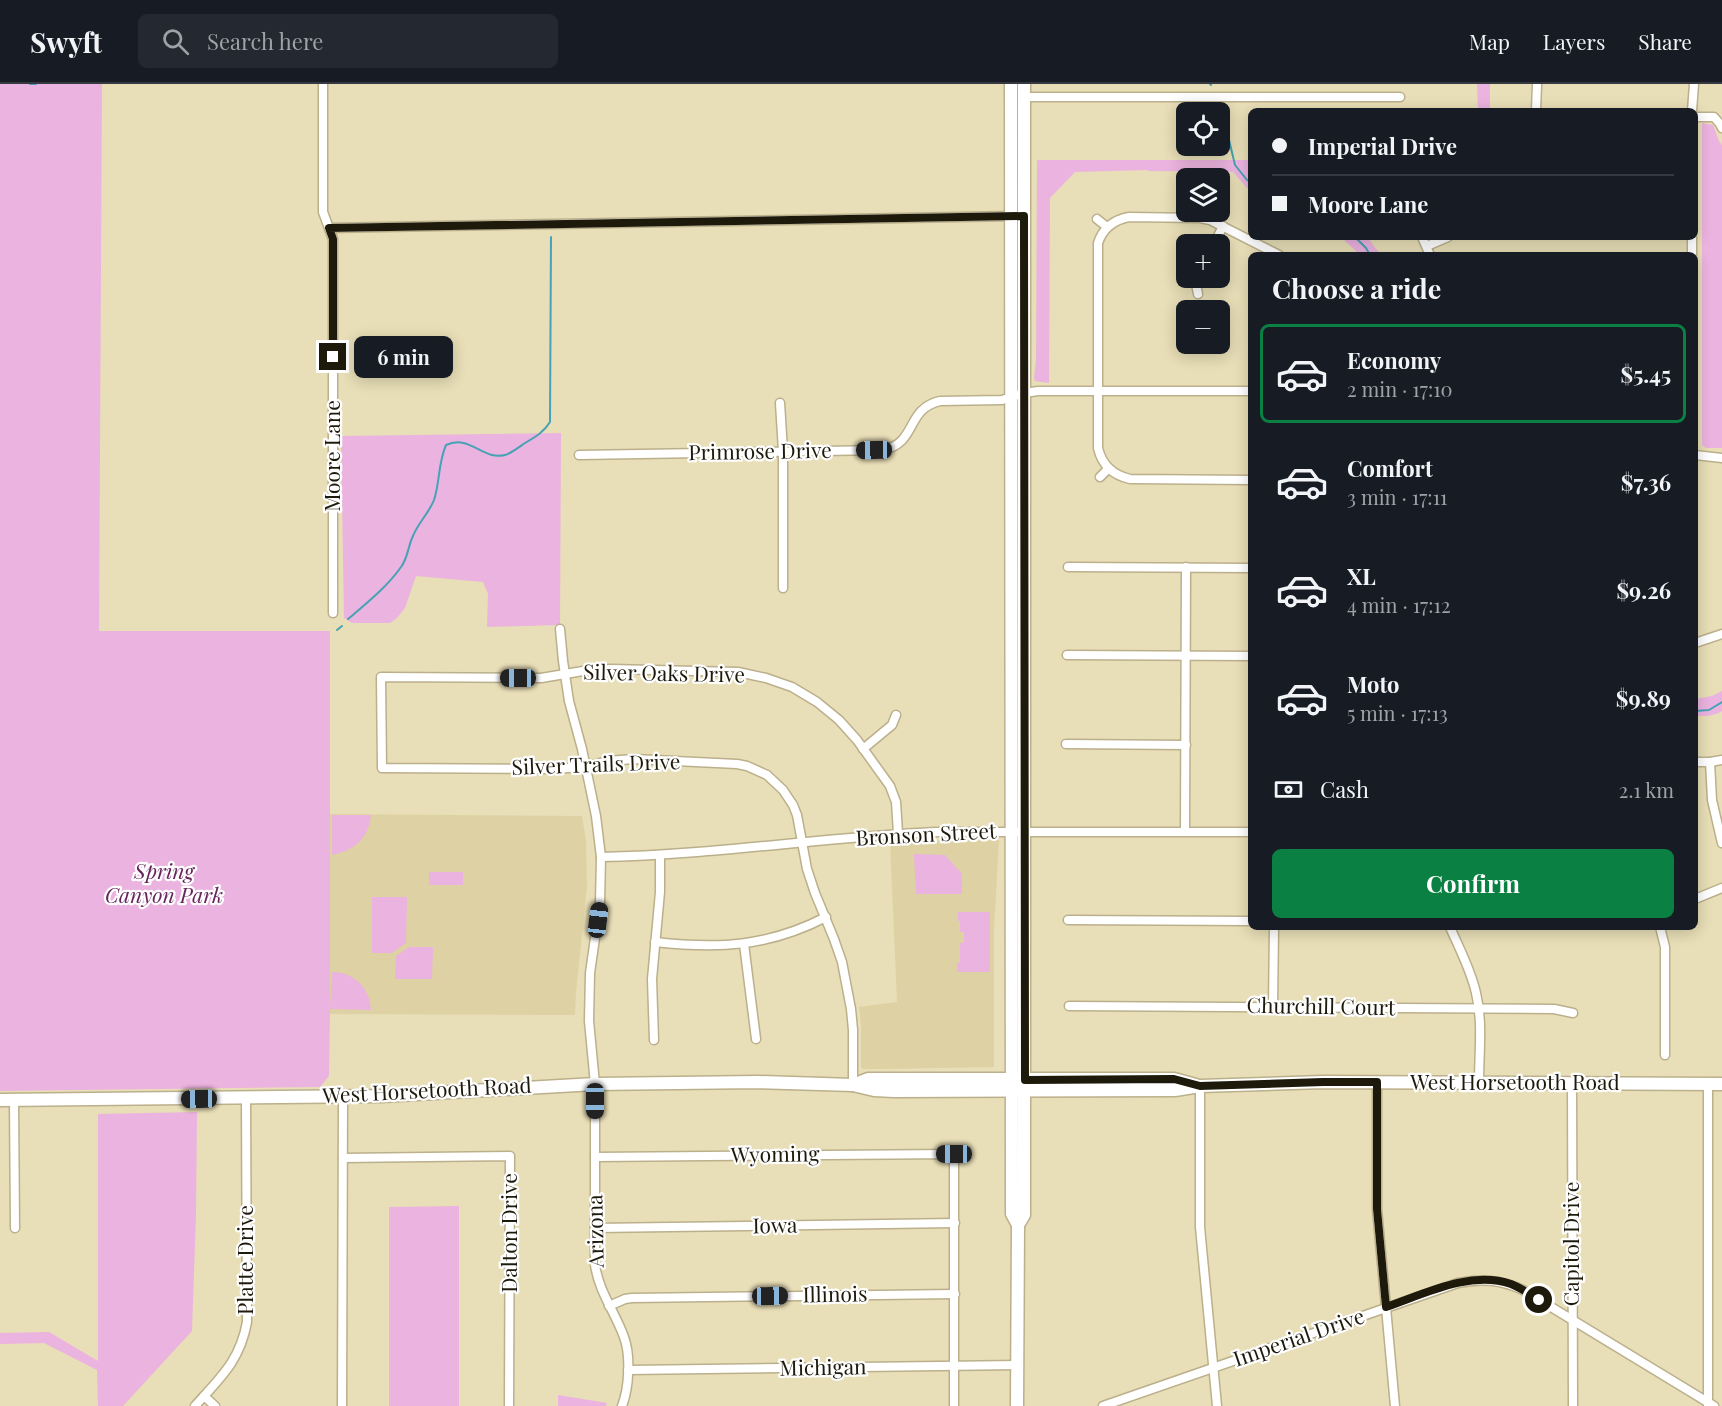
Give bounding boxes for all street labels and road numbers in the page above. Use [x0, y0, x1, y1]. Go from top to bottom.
street label: Moore Lane [317, 400, 345, 512]
street label: Primrose Drive [688, 435, 832, 465]
street label: Silver Oaks Drive [583, 657, 745, 687]
street label: Silver Trails Drive [511, 746, 681, 780]
street label: Bronson Street [855, 815, 998, 851]
street label: Churchill Court [1246, 990, 1396, 1020]
street label: West Horsetooth Road [1409, 1067, 1620, 1095]
street label: West Horsetooth Road [321, 1070, 532, 1109]
street label: Wyoming [729, 1138, 820, 1168]
street label: Dalton Drive [494, 1173, 522, 1293]
street label: Capitol Drive [1556, 1182, 1584, 1306]
street label: Arizona [579, 1194, 609, 1269]
street label: Platte Drive [230, 1205, 258, 1315]
street label: Iowa [752, 1210, 798, 1238]
street label: Illinois [802, 1278, 868, 1308]
street label: Imperial Drive [1229, 1301, 1368, 1372]
street label: Michigan [779, 1351, 867, 1381]

